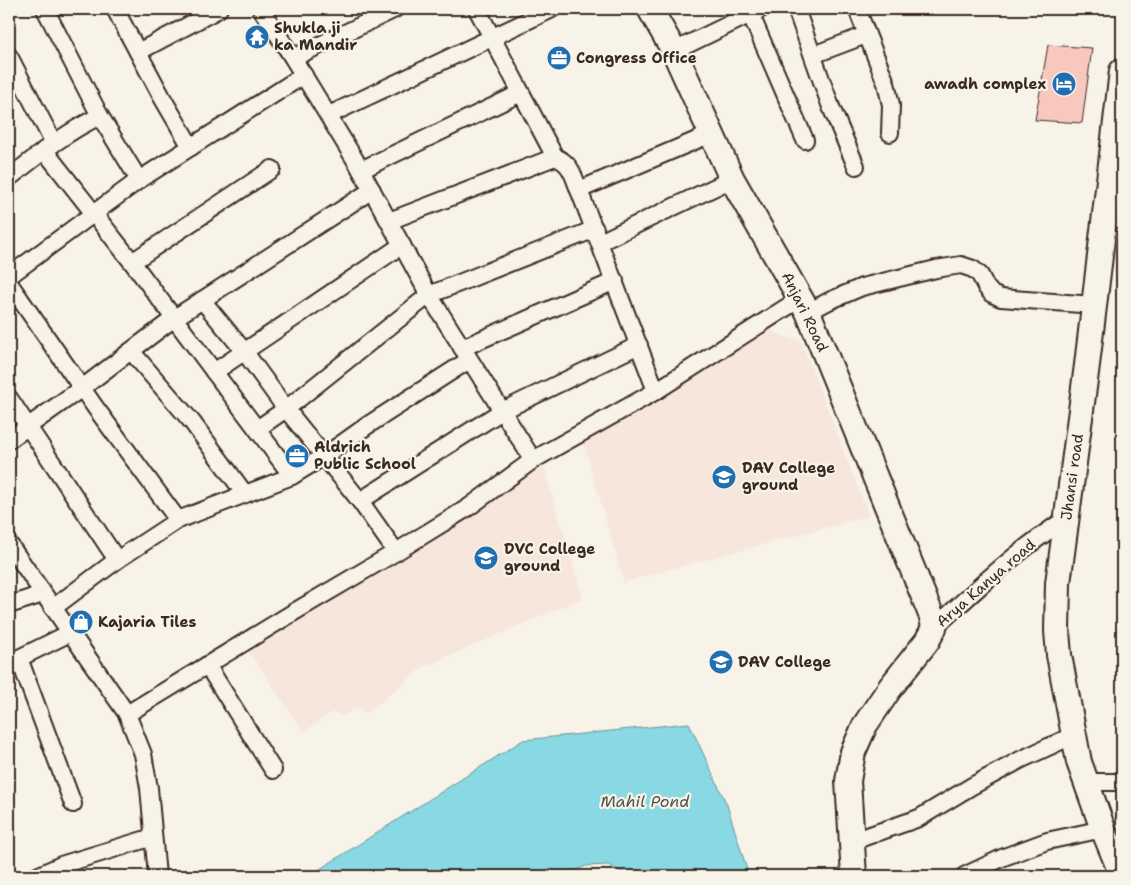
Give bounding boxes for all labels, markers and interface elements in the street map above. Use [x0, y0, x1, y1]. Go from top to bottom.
place label: Shukla ji ka Mandir [274, 18, 357, 55]
temple icon: Shukla ji ka Mandir [244, 24, 270, 50]
office icon: Congress Office [546, 45, 572, 71]
place label: Congress Office [576, 48, 697, 68]
hotel icon: awadh complex [1051, 71, 1077, 97]
place label: awadh complex [924, 74, 1046, 94]
street label: Anjari Road [777, 269, 833, 356]
street label: Jhansi road [1056, 432, 1088, 521]
place label: Aldrich Public School [314, 437, 416, 474]
office icon: Aldrich Public School [284, 443, 310, 469]
place label: DAV College ground [742, 458, 835, 495]
school or university icon: DAV College ground [711, 464, 737, 490]
street label: Arya Kanya road [932, 534, 1040, 632]
place label: DVC College ground [504, 539, 595, 576]
school or university icon: DVC College ground [473, 545, 499, 571]
shop icon: Kajaria Tiles [68, 609, 94, 635]
place label: Kajaria Tiles [98, 612, 196, 632]
school or university icon: DAV College [708, 649, 734, 675]
place label: DAV College [738, 652, 831, 672]
water label: Mahil Pond [601, 791, 690, 812]

